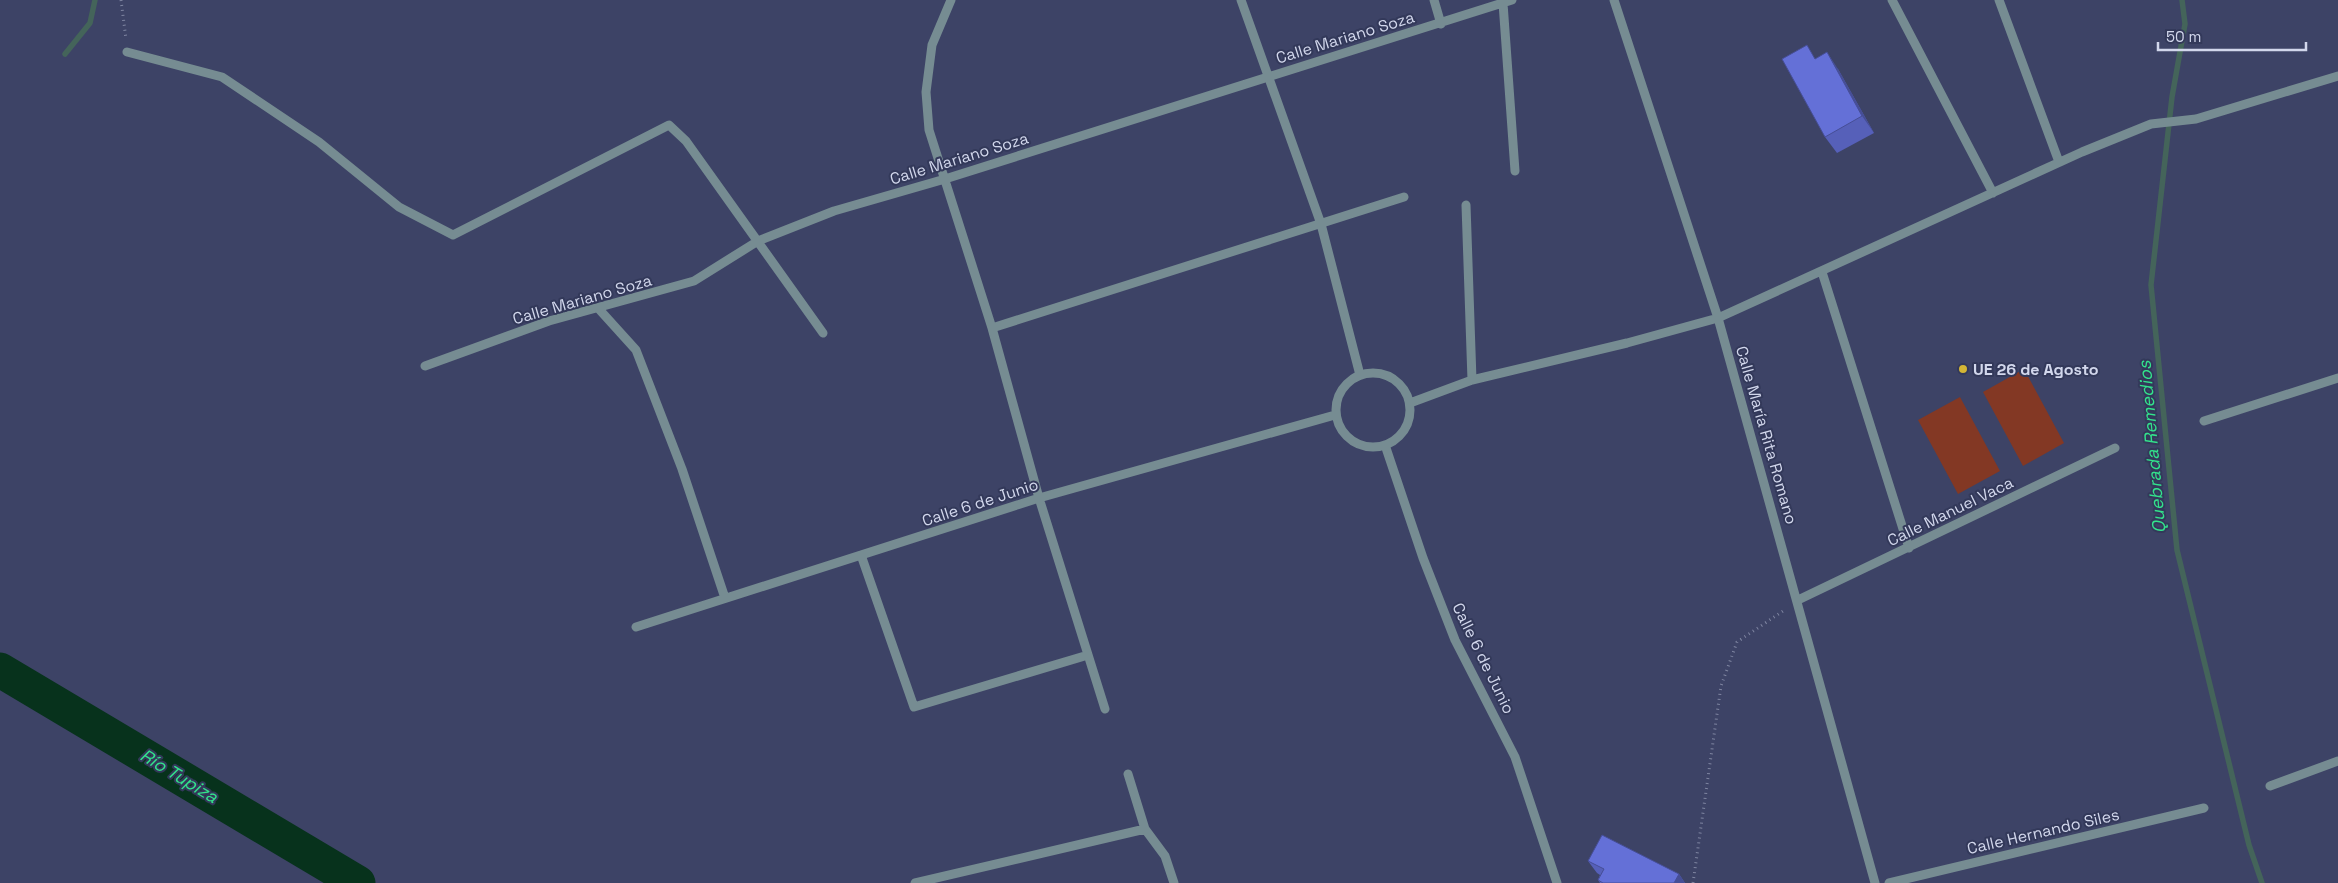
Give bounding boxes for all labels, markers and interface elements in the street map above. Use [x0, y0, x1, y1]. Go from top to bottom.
street label: Calle Mariano Soza [1273, 6, 1417, 69]
scale bar [2158, 20, 2306, 52]
text: 50 m [2166, 27, 2201, 46]
street label: Calle Mariano Soza [887, 127, 1031, 190]
street label: Calle Mariano Soza [510, 270, 654, 329]
street label: Calle María Rita Romano [1731, 344, 1802, 527]
place label: UE 26 de Agosto [1973, 359, 2099, 380]
water label: Quebrada Remedios [2132, 359, 2171, 534]
marker: UE 26 de Agosto [1957, 363, 1969, 375]
street label: Calle Manuel Vaca [1884, 472, 2017, 551]
street label: Calle 6 de Junio [919, 474, 1041, 531]
street label: Calle 6 de Junio [1448, 599, 1520, 717]
water label: Río Tupiza [136, 743, 223, 808]
street label: Calle Hernando Siles [1965, 804, 2121, 859]

